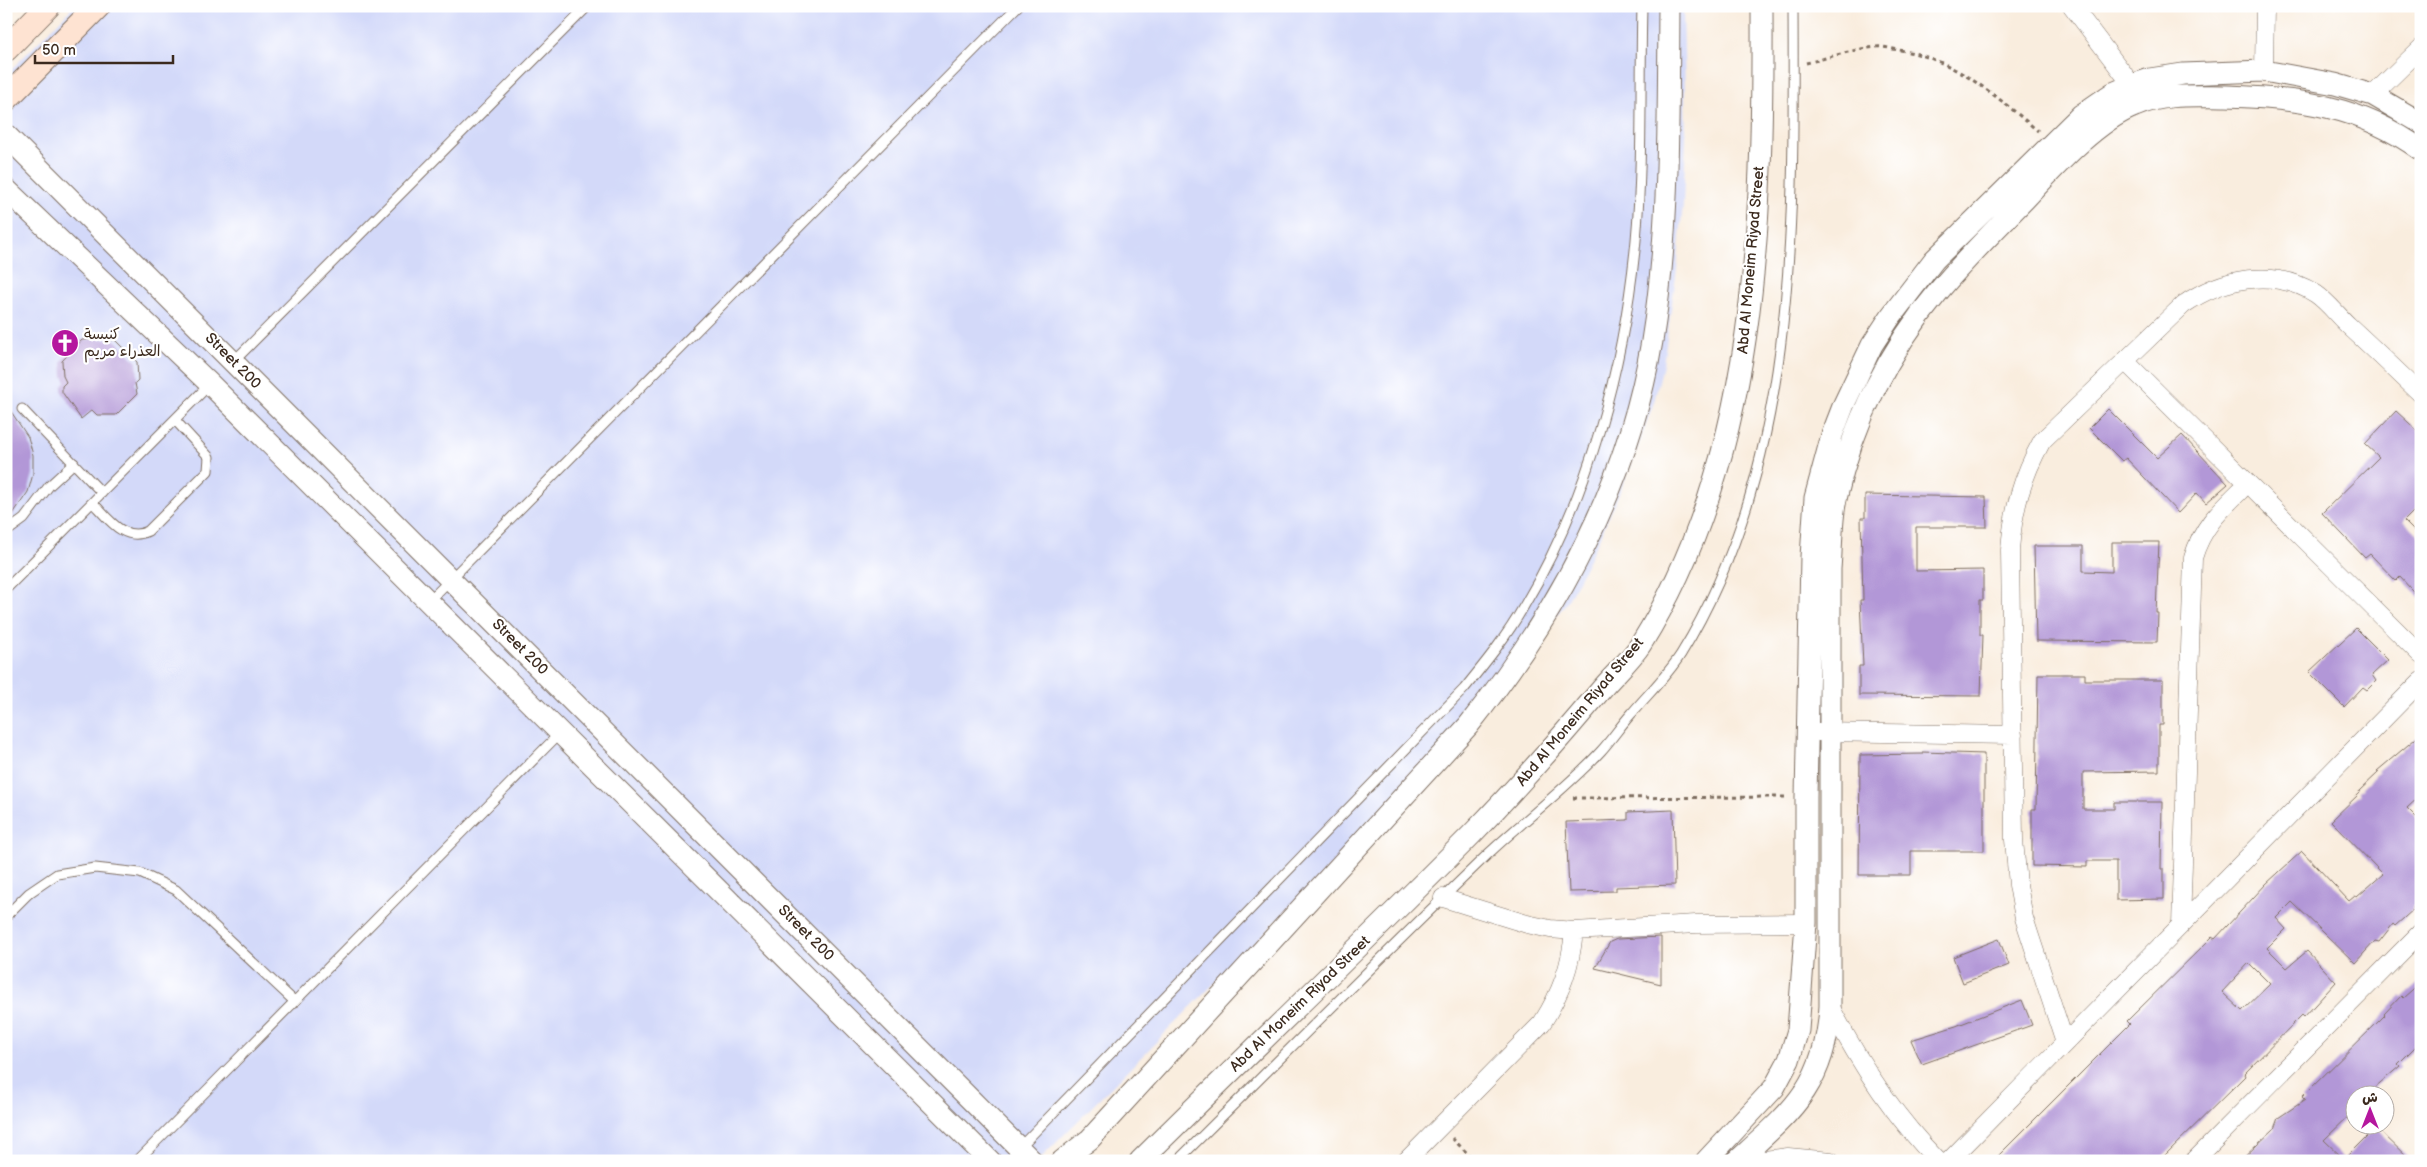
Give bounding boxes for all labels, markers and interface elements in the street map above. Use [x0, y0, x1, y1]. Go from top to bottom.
scale bar [35, 32, 172, 64]
text: 50 m [42, 41, 76, 60]
street label: Abd Al Moneim Riyad Street [1733, 165, 1769, 355]
place label: كنيسة العذراء مريم [84, 325, 161, 363]
church icon: كنيسة العذراء مريم [50, 328, 80, 358]
street label: Street 200 [201, 329, 265, 393]
street label: Street 200 [488, 615, 552, 679]
street label: Abd Al Moneim Riyad Street [1512, 634, 1648, 790]
street label: Street 200 [774, 901, 838, 965]
street label: Abd Al Moneim Riyad Street [1226, 932, 1375, 1076]
north arrow [2344, 1084, 2394, 1134]
text: ش [2362, 1089, 2378, 1106]

